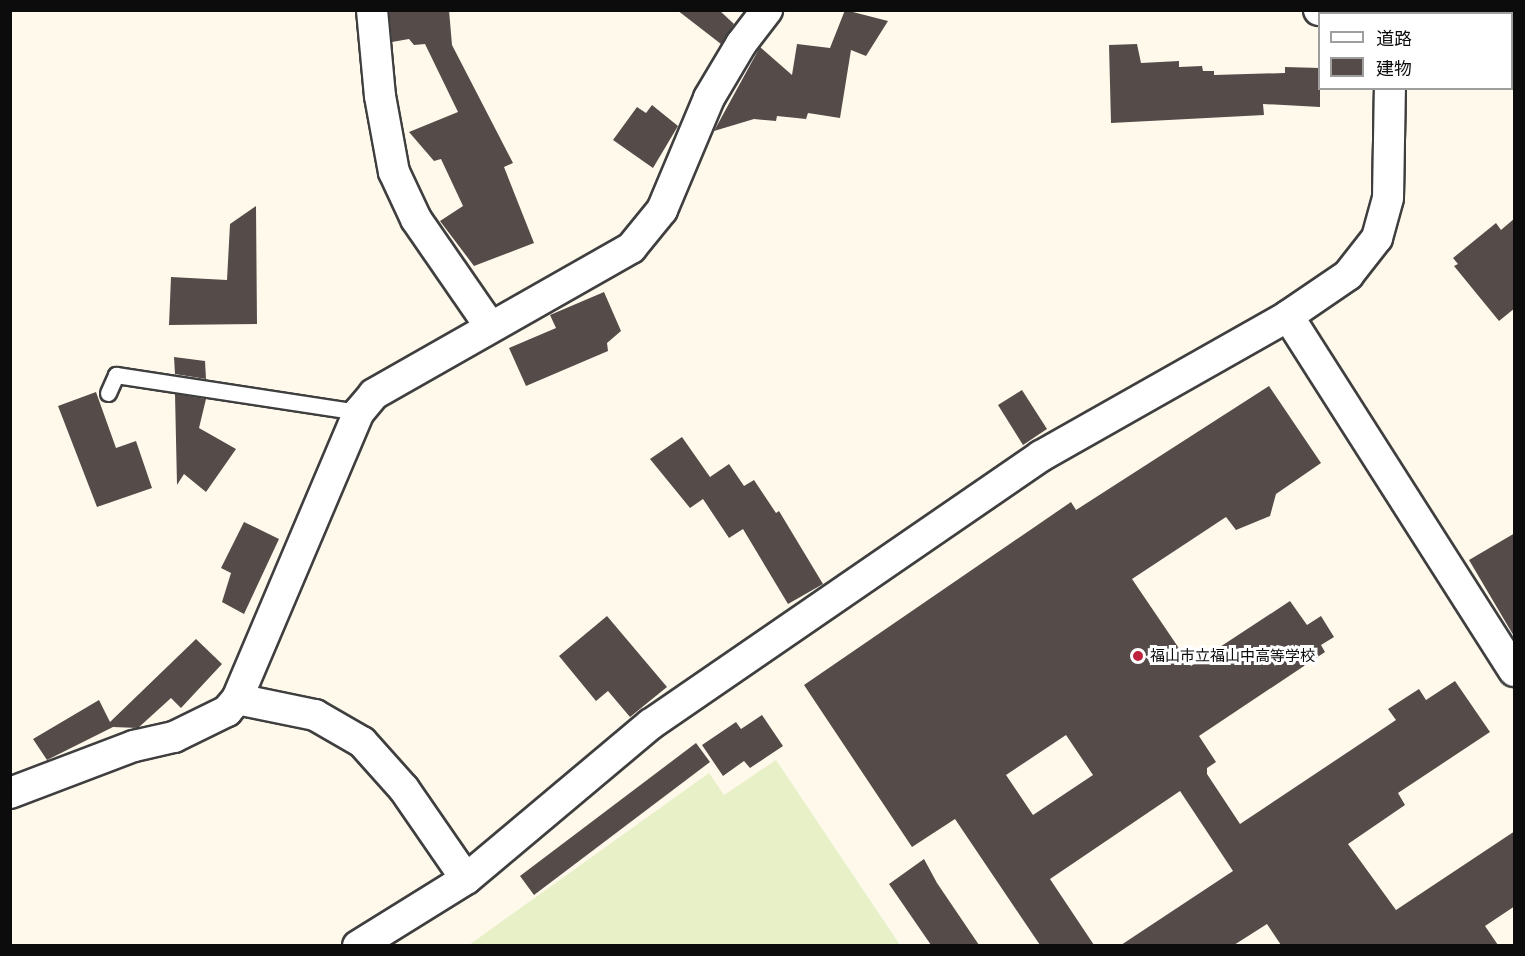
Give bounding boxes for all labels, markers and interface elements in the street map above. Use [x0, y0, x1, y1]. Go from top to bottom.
legend [1318, 12, 1513, 90]
text: 道路 [1376, 26, 1412, 50]
text: 建物 [1376, 56, 1412, 80]
place label: 福山市立福山中高等学校 [1150, 647, 1315, 665]
marker: 福山市立福山中高等学校 [1131, 649, 1145, 663]

